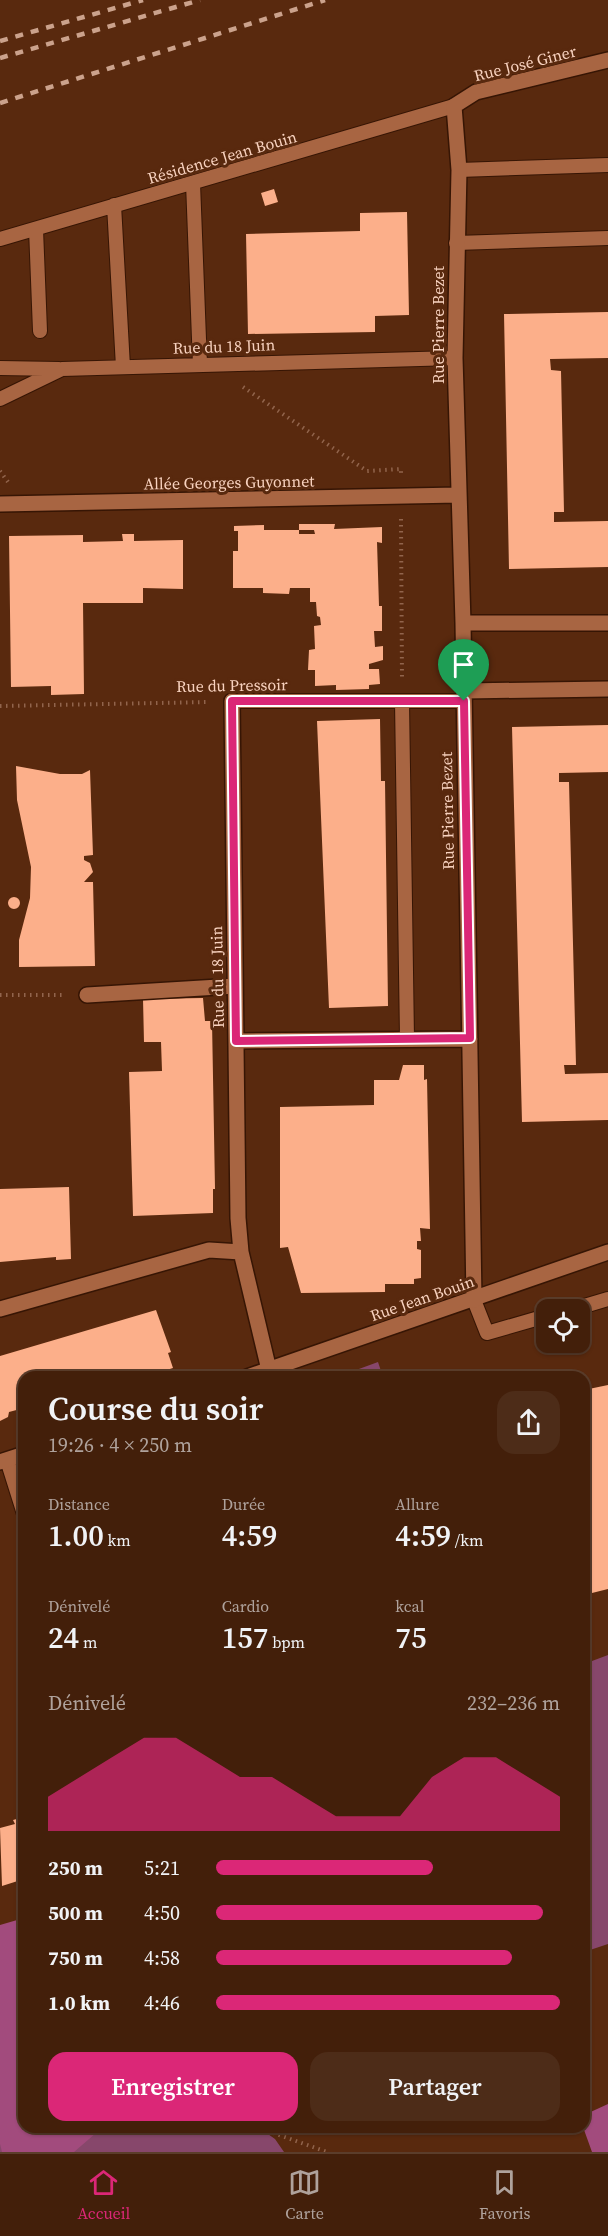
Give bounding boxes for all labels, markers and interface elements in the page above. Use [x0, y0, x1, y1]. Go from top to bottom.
street label: Rue José Giner [471, 40, 579, 86]
street label: Résidence Jean Bouin [145, 125, 300, 189]
street label: Rue Pierre Bezet [427, 265, 449, 384]
street label: Rue du 18 Juin [172, 333, 276, 359]
street label: Allée Georges Guyonnet [143, 469, 315, 494]
pin [438, 639, 489, 701]
icon: arrive [447, 648, 480, 681]
street label: Rue du Pressoir [176, 673, 288, 697]
street label: Rue Pierre Bezet [435, 751, 459, 870]
street label: Rue du 18 Juin [205, 925, 229, 1028]
street label: Rue Jean Bouin [367, 1270, 477, 1326]
map controls [536, 1299, 590, 1353]
button: locate [536, 1299, 590, 1353]
text: Course du soir [48, 1386, 263, 1431]
button: share [497, 1391, 560, 1454]
text: 19:26 · 4 × 250 m [48, 1431, 192, 1459]
text: Distance [48, 1493, 110, 1515]
text: Durée [222, 1493, 265, 1515]
text: Allure [395, 1493, 439, 1515]
text: 1.00 [48, 1515, 104, 1556]
text: 4:59 [222, 1515, 277, 1556]
text: 4:59 [395, 1515, 451, 1556]
text: km [104, 1529, 131, 1551]
text: /km [451, 1529, 483, 1551]
text: Dénivelé [48, 1595, 110, 1617]
text: Cardio [222, 1595, 269, 1617]
text: kcal [395, 1595, 424, 1617]
text: 24 [48, 1617, 79, 1658]
text: 157 [222, 1617, 268, 1658]
text: 75 [395, 1617, 427, 1658]
text: m [79, 1631, 97, 1653]
text: bpm [268, 1631, 305, 1653]
text: Dénivelé [48, 1689, 126, 1717]
text: 232–236 m [467, 1689, 560, 1717]
text: 250 m [48, 1854, 103, 1882]
text: 5:21 [144, 1854, 180, 1882]
text: 500 m [48, 1899, 103, 1927]
text: 4:50 [144, 1899, 180, 1927]
text: 750 m [48, 1944, 103, 1972]
text: 4:58 [144, 1944, 180, 1972]
text: 1.0 km [48, 1989, 110, 2017]
text: 4:46 [144, 1989, 180, 2017]
button: Enregistrer [48, 2052, 298, 2121]
button: Partager [310, 2052, 560, 2121]
tab: Accueil [78, 2166, 130, 2224]
tab: Carte [285, 2166, 324, 2224]
tab: Favoris [479, 2166, 530, 2224]

